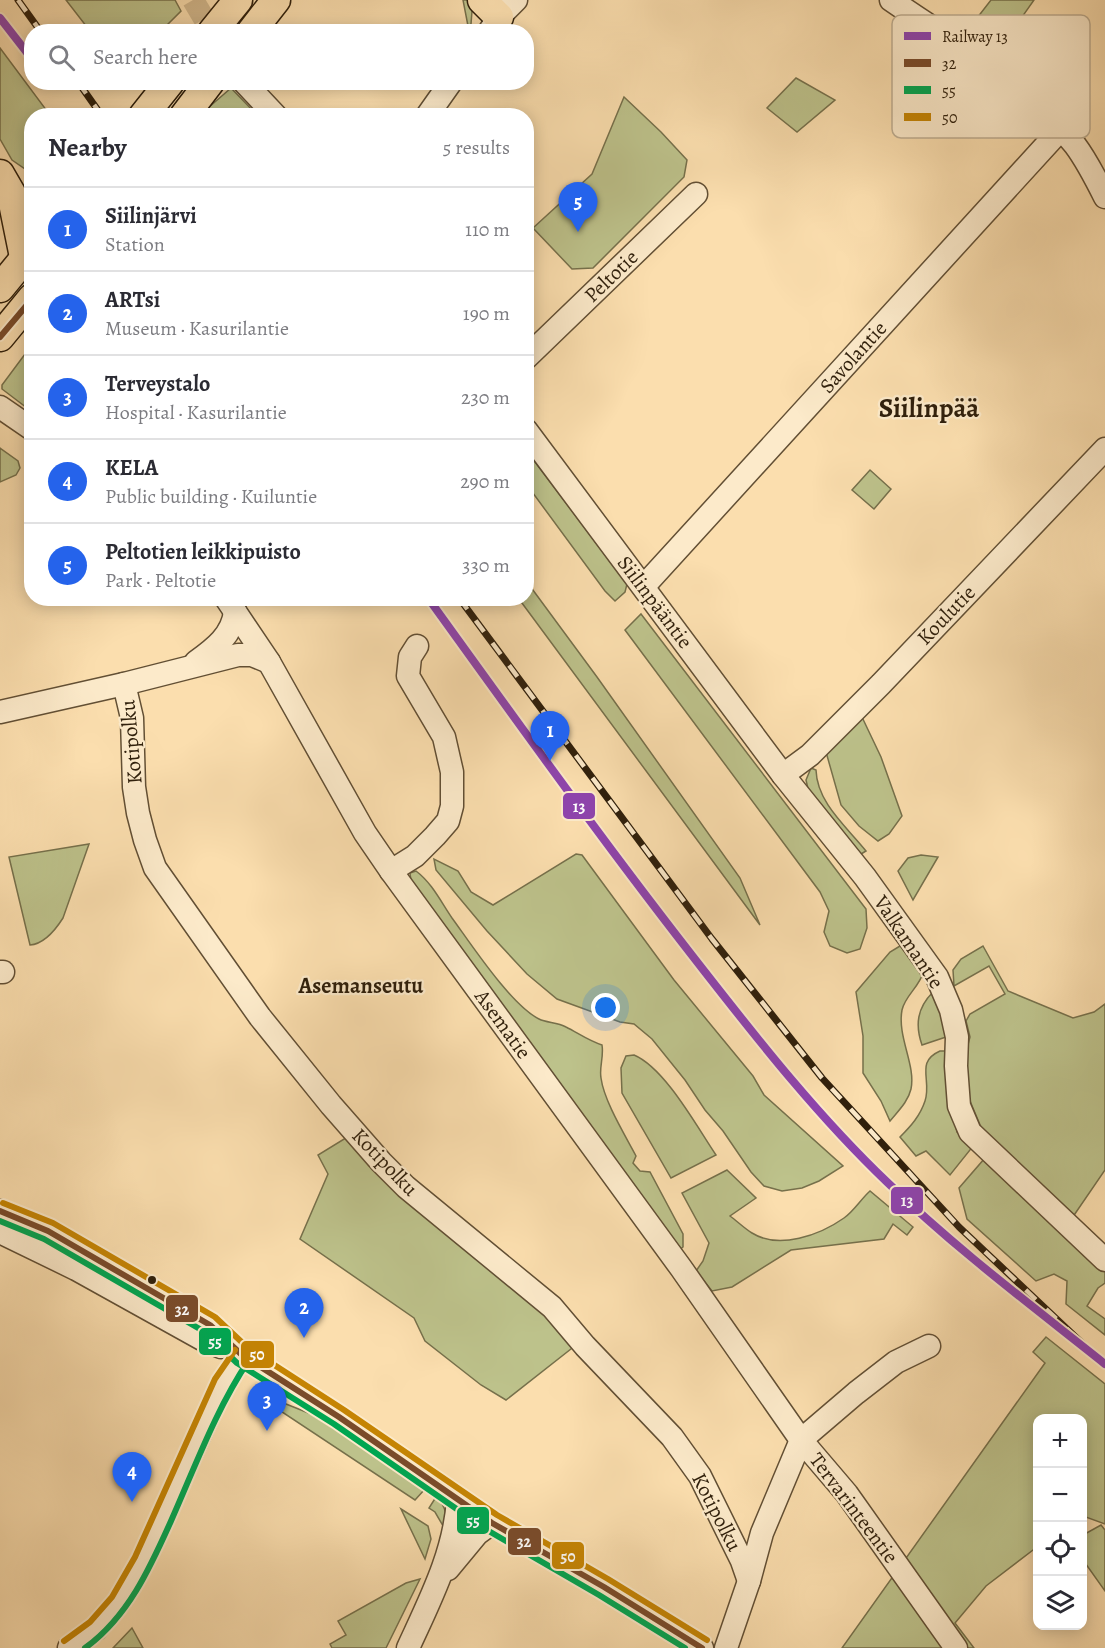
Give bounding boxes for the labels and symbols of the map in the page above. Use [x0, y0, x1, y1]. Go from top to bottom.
legend [892, 15, 1090, 138]
text: Railway 13 [942, 26, 1008, 48]
text: 32 [942, 53, 957, 75]
text: 55 [942, 80, 956, 102]
text: 50 [942, 107, 957, 129]
pin: 5 [558, 182, 598, 232]
street label: Peltotie [578, 243, 644, 309]
street label: Savolantie [813, 315, 893, 399]
district label: Siilinpää [879, 390, 979, 426]
street label: Siilinpääntie [611, 550, 699, 654]
street label: Koulutie [911, 579, 981, 651]
street label: Kotipolku [113, 698, 149, 785]
pin: 1 [530, 712, 570, 761]
line badge: 13 [562, 792, 596, 820]
text: 13 [573, 796, 585, 818]
street label: Valkamantie [867, 889, 950, 994]
district label: Asemanseutu [298, 971, 424, 1001]
street label: Asematie [468, 983, 538, 1064]
your location [591, 993, 620, 1022]
street label: Kotipolku [346, 1122, 425, 1203]
line badge: 13 [890, 1186, 924, 1215]
text: 13 [901, 1190, 913, 1212]
unlabelled marker [146, 1274, 158, 1286]
pin: 2 [284, 1288, 324, 1338]
line badge: 32 [165, 1294, 199, 1323]
text: 32 [175, 1299, 190, 1321]
line badge: 55 [198, 1327, 232, 1356]
text: 55 [208, 1331, 222, 1353]
line badge: 50 [240, 1340, 275, 1369]
text: 50 [250, 1344, 264, 1366]
pin: 3 [248, 1382, 286, 1431]
street label: Tervarinteentie [803, 1447, 905, 1569]
pin: 4 [112, 1452, 152, 1502]
street label: Kotipolku [685, 1468, 749, 1556]
line badge: 55 [456, 1506, 490, 1535]
text: 55 [466, 1510, 480, 1532]
line badge: 32 [507, 1527, 542, 1556]
text: 32 [517, 1531, 532, 1553]
line badge: 50 [551, 1541, 585, 1570]
text: 50 [561, 1546, 575, 1568]

